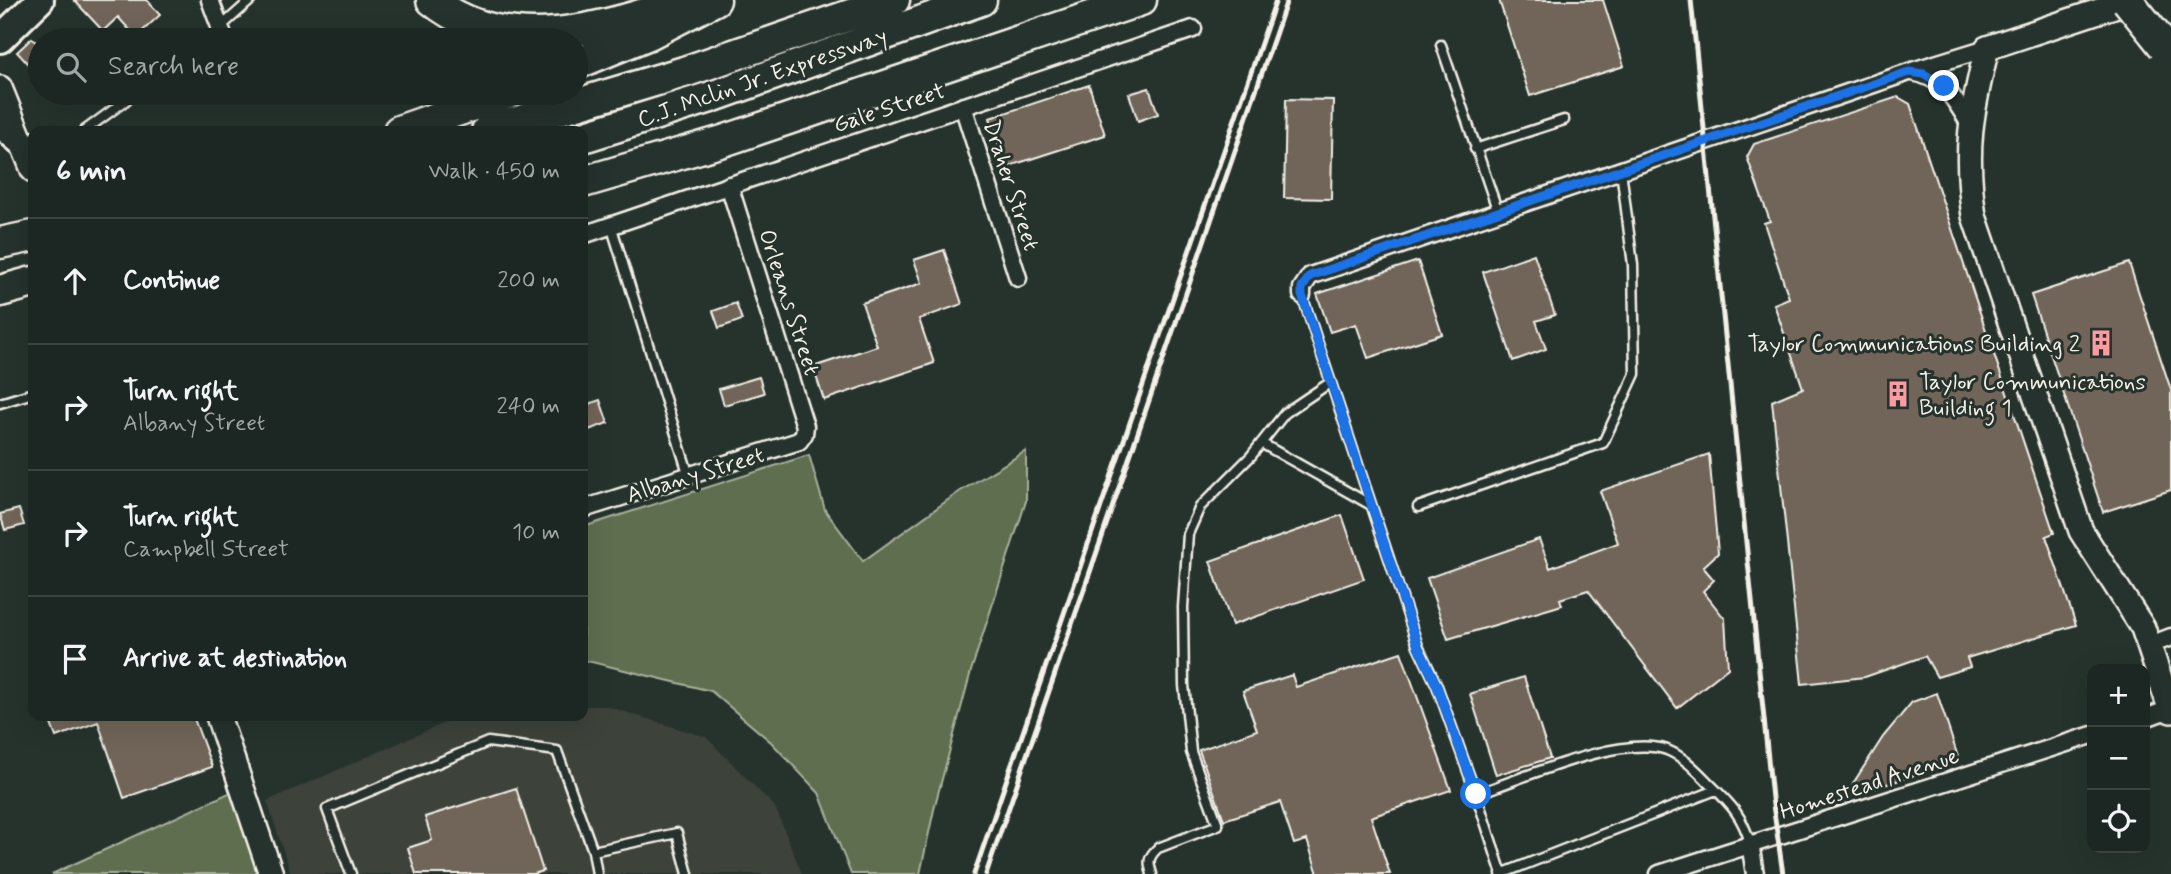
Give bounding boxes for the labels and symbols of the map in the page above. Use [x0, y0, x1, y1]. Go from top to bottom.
street label: C.J. Mclin Jr. Expressway [634, 22, 891, 136]
route end [1928, 70, 1959, 101]
street label: Gale Street [830, 77, 950, 141]
street label: Draher Street [975, 116, 1045, 255]
street label: Orleans Street [750, 226, 826, 379]
building icon: Taylor Communications Building 2 [2086, 328, 2116, 358]
place label: Taylor Communications Building 2 [1747, 330, 2080, 360]
place label: Taylor Communications Building 1 [1919, 368, 2146, 426]
building icon: Taylor Communications Building 1 [1883, 379, 1913, 409]
street label: Albany Street [623, 441, 768, 511]
street label: Homestead Avenue [1776, 742, 1963, 828]
route start [1460, 778, 1491, 809]

